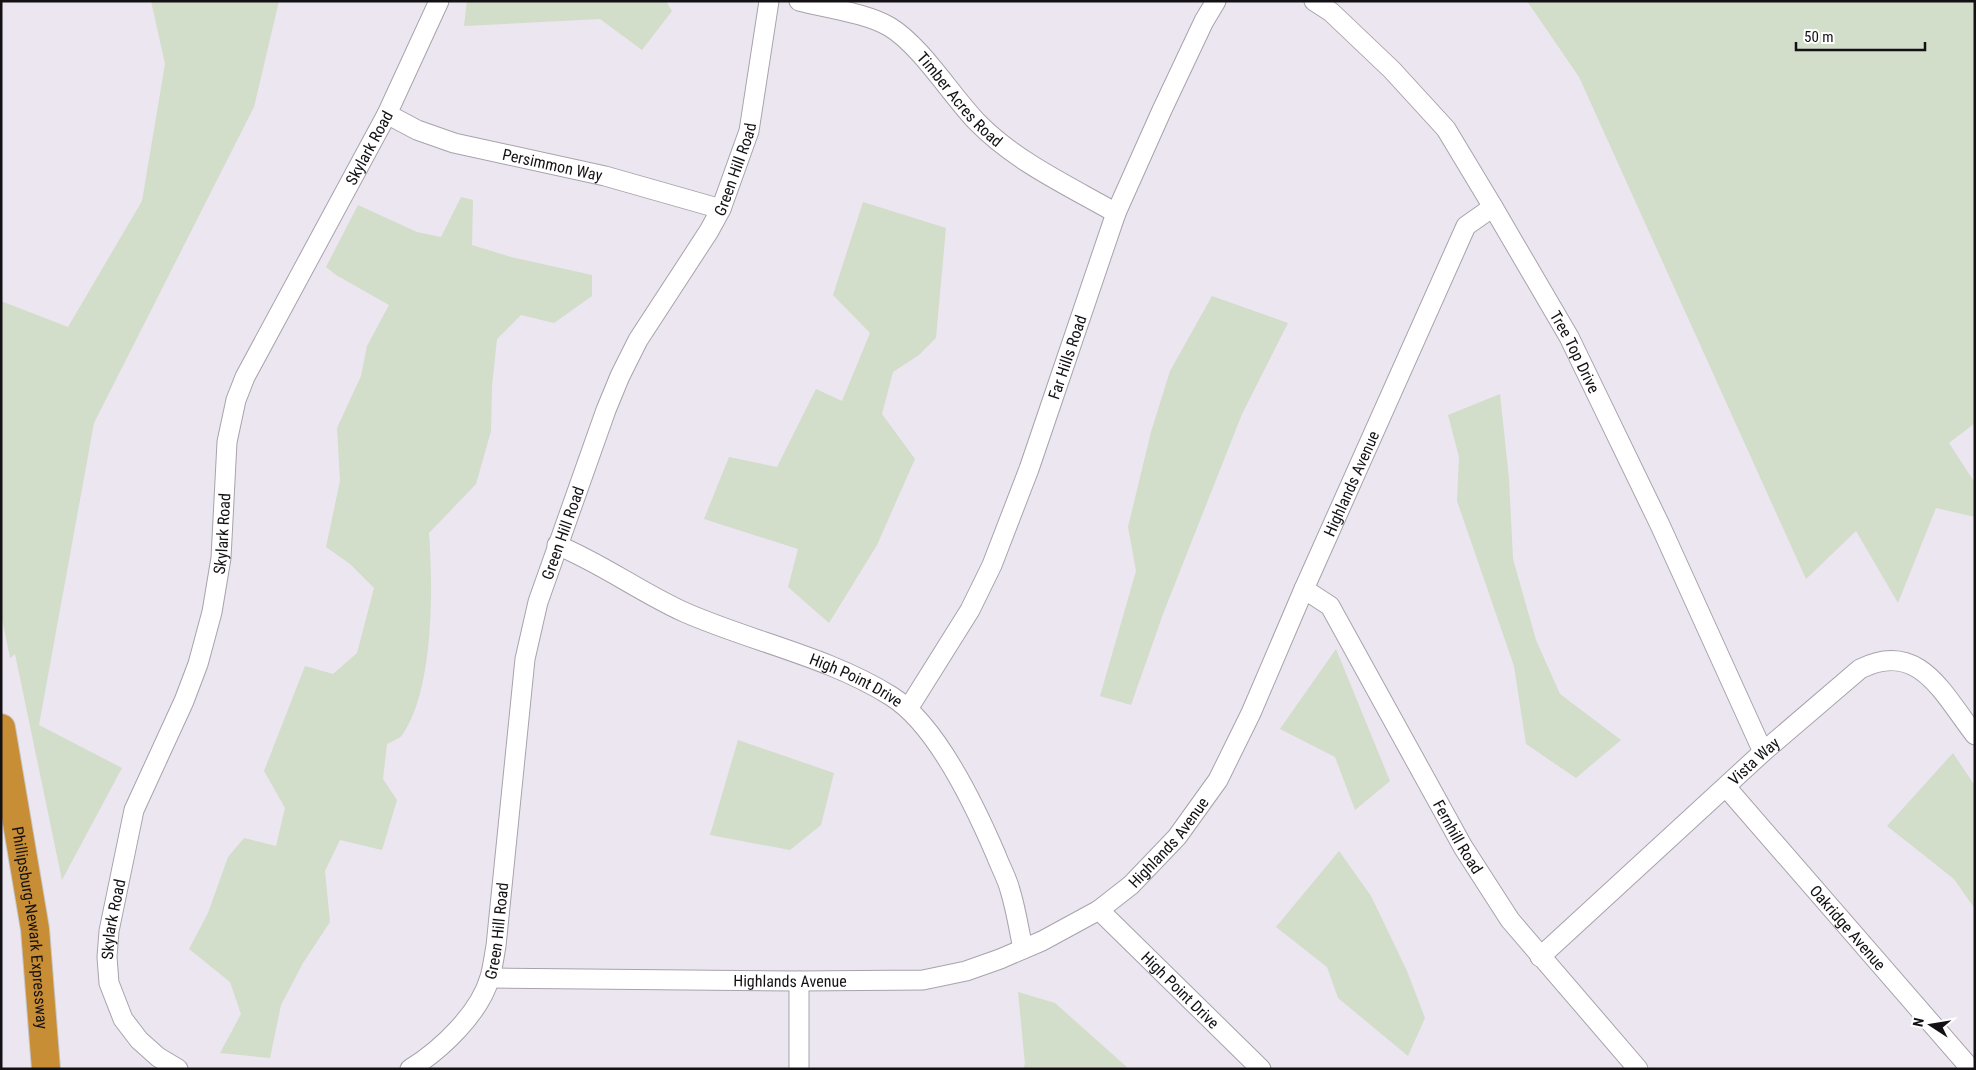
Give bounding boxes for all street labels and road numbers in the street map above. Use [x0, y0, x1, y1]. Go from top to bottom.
street label: Timber Acres Road [913, 48, 1006, 151]
street label: Skylark Road [342, 108, 397, 188]
street label: Green Hill Road [710, 122, 760, 219]
street label: Persimmon Way [501, 145, 604, 185]
street label: Tree Top Drive [1546, 307, 1604, 396]
street label: Far Hills Road [1044, 313, 1091, 402]
street label: Highlands Avenue [1320, 428, 1383, 539]
street label: Green Hill Road [538, 484, 588, 582]
street label: Skylark Road [209, 493, 234, 576]
street label: High Point Drive [807, 650, 906, 711]
street label: Vista Way [1725, 733, 1784, 789]
street label: Highlands Avenue [1125, 794, 1213, 892]
street label: Fernhill Road [1429, 797, 1487, 877]
street label: Phillipsburg-Newark Expressway [8, 825, 52, 1030]
street label: Skylark Road [98, 878, 129, 960]
street label: Oakridge Avenue [1806, 881, 1890, 974]
street label: Green Hill Road [481, 882, 512, 981]
street label: High Point Drive [1137, 948, 1223, 1033]
street label: Highlands Avenue [733, 971, 847, 991]

